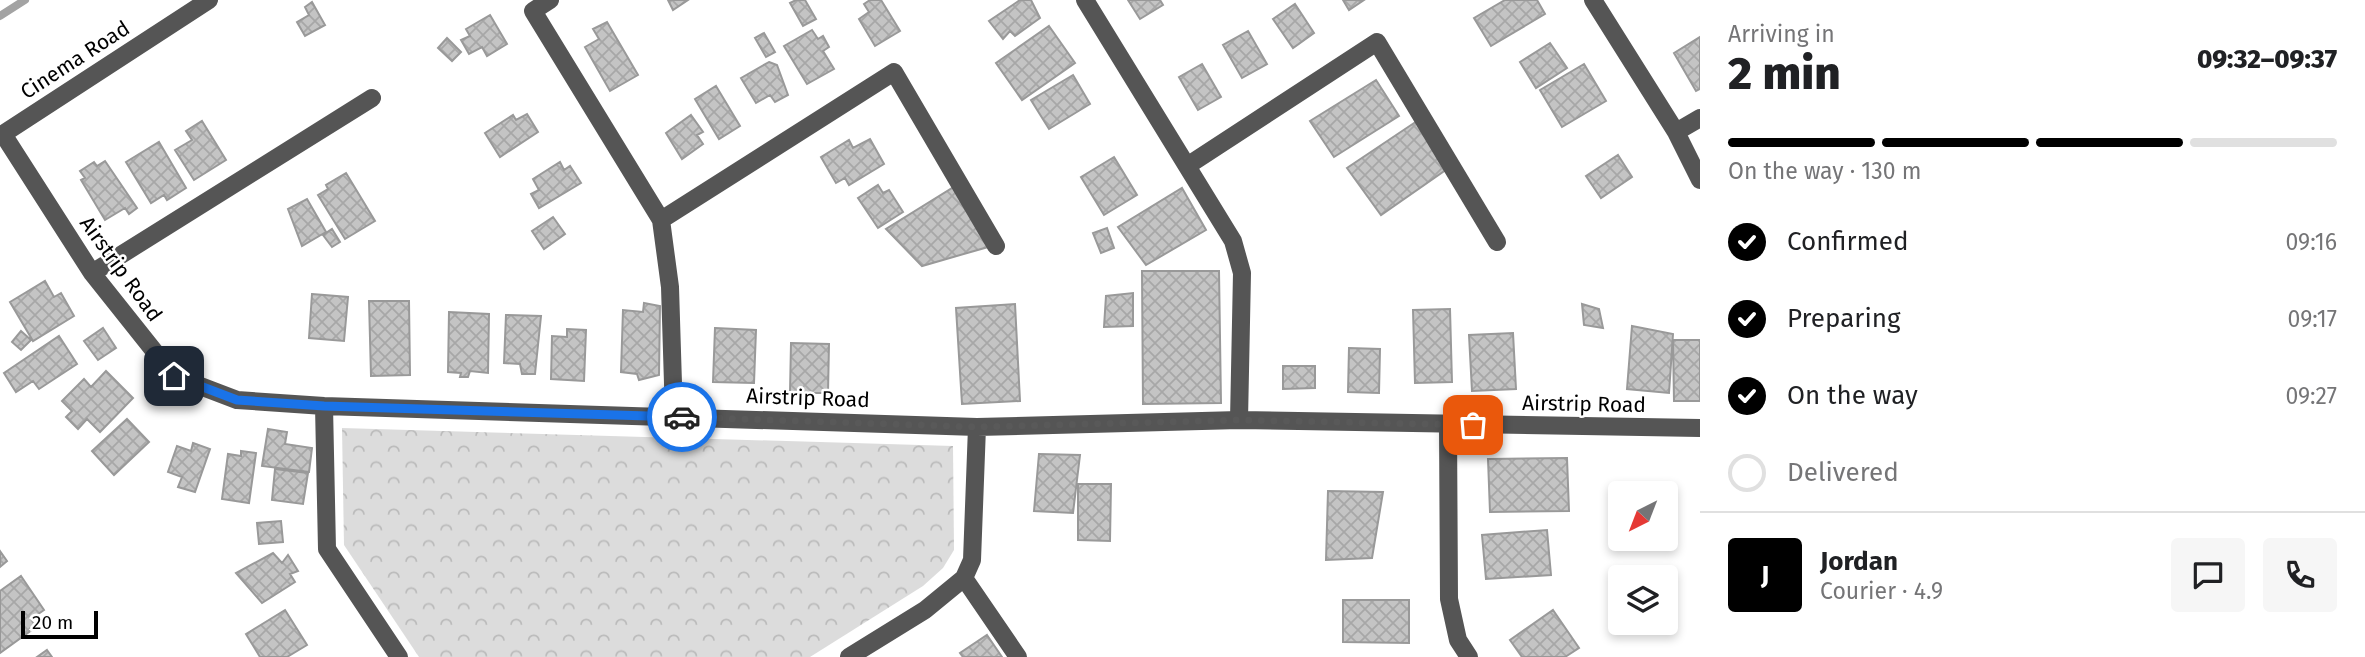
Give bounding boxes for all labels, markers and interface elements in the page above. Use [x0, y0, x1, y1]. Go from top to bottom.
street label: Cinema Road [16, 15, 134, 105]
text: Arriving in [1728, 20, 1835, 48]
text: 09:32–09:37 [2197, 44, 2337, 75]
text: 2 min [1728, 46, 1841, 101]
text: On the way · 130 m [1728, 157, 1921, 185]
street label: Airstrip Road [74, 211, 168, 327]
icon: check [1728, 223, 1766, 261]
text: Confirmed [1787, 226, 1908, 257]
text: 09:16 [2286, 228, 2337, 256]
icon: check [1728, 300, 1766, 338]
text: Preparing [1787, 303, 1900, 334]
text: 09:17 [2288, 305, 2337, 333]
pin [144, 346, 204, 406]
icon: home [155, 357, 193, 395]
icon: check [1728, 377, 1766, 415]
text: On the way [1787, 380, 1918, 411]
courier [647, 382, 717, 452]
text: 09:27 [2285, 382, 2337, 410]
street label: Airstrip Road [746, 383, 870, 413]
street label: Airstrip Road [1522, 390, 1646, 418]
pin [1443, 395, 1503, 455]
icon: car [663, 398, 701, 436]
icon: bag [1454, 406, 1492, 444]
text: Delivered [1787, 457, 1899, 488]
north arrow [1608, 481, 1678, 551]
map controls [1608, 481, 1678, 635]
button: chat [2171, 538, 2245, 612]
button: phone [2263, 538, 2337, 612]
text: Jordan [1820, 546, 1898, 577]
text: J [1761, 560, 1769, 591]
button: layers [1608, 565, 1678, 635]
text: Courier · 4.9 [1820, 577, 1943, 605]
scale bar [21, 608, 98, 640]
text: 20 m [32, 611, 73, 634]

